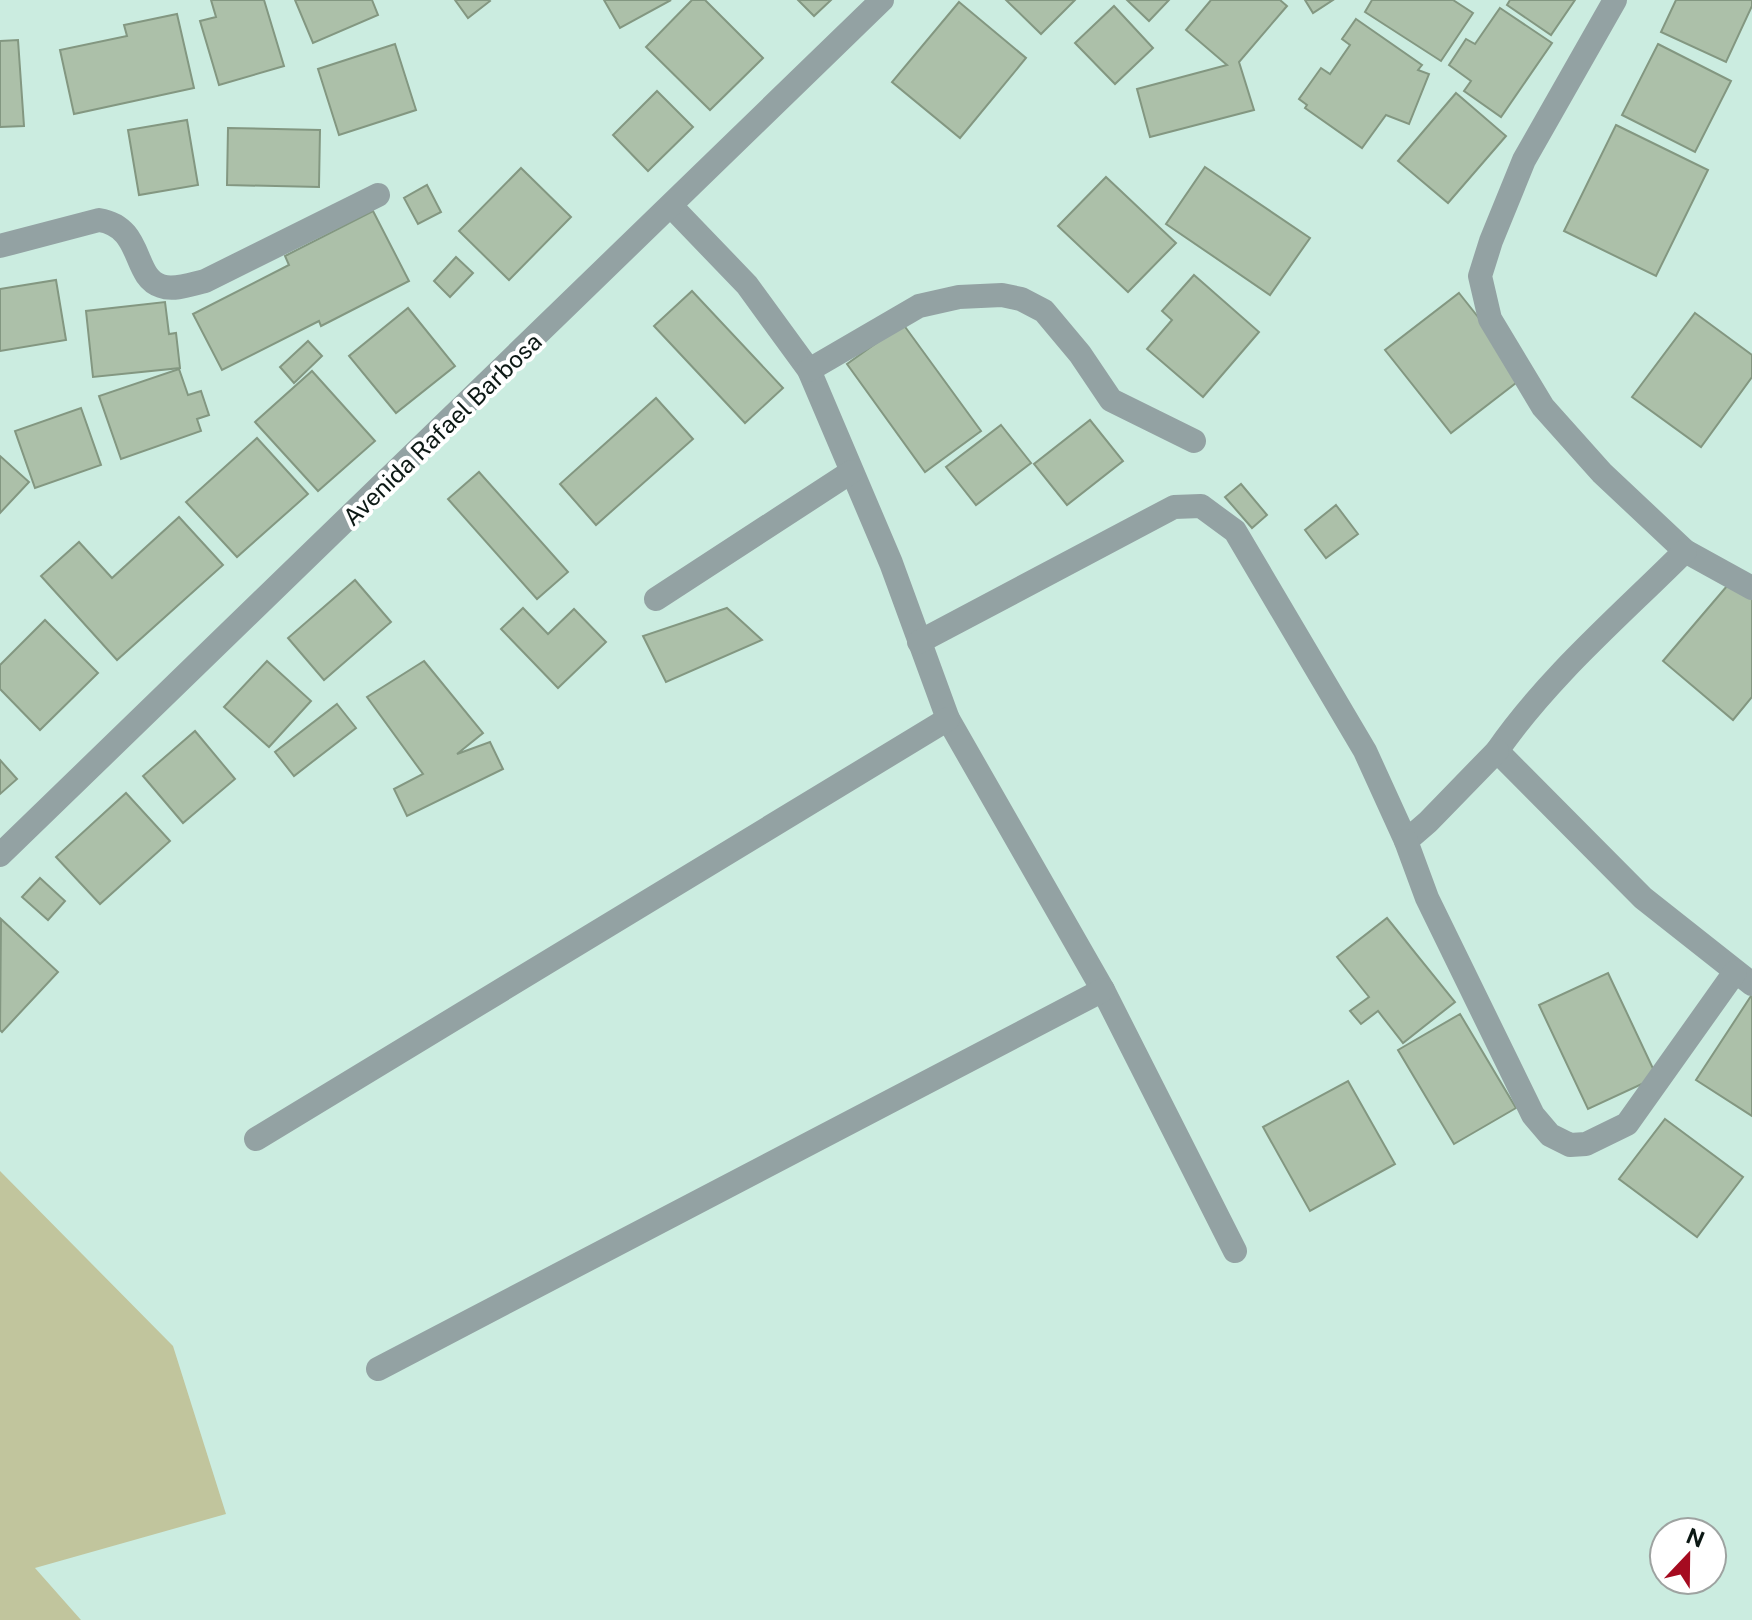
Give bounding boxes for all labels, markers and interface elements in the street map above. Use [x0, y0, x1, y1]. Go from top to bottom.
street label: Avenida Rafael Barbosa [337, 327, 547, 531]
north arrow [1648, 1516, 1728, 1596]
text: N [1683, 1522, 1708, 1553]

